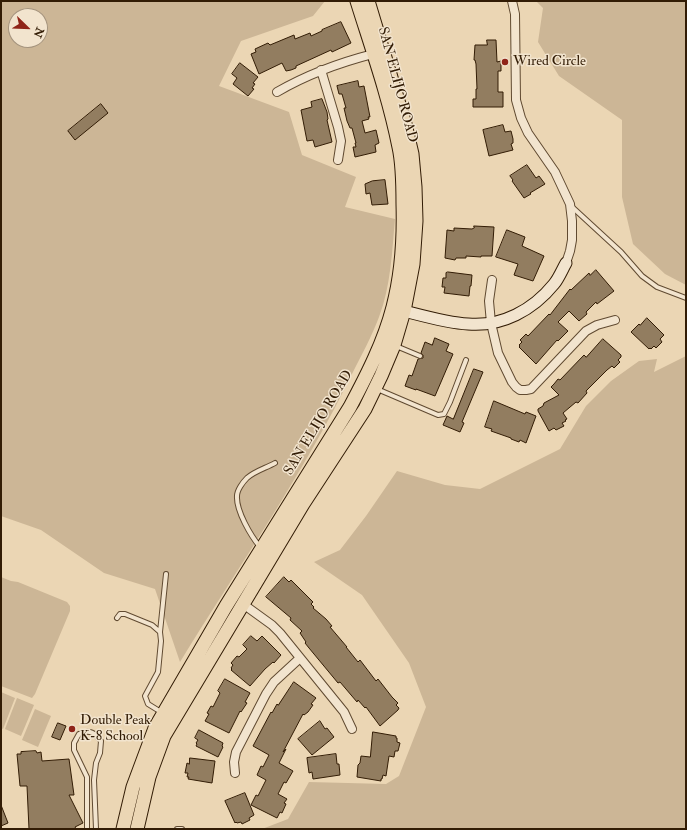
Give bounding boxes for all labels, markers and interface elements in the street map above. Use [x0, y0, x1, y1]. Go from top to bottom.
north arrow [8, 8, 48, 48]
text: N [31, 25, 46, 40]
street label: SAN ELIJO ROAD [373, 25, 421, 145]
place label: Wired Circle [513, 54, 586, 70]
marker: Wired Circle [500, 57, 510, 67]
street label: SAN ELIJO ROAD [281, 368, 357, 478]
place label: Double Peak K-8 School [80, 713, 151, 746]
marker: Double Peak K-8 School [67, 724, 77, 734]

